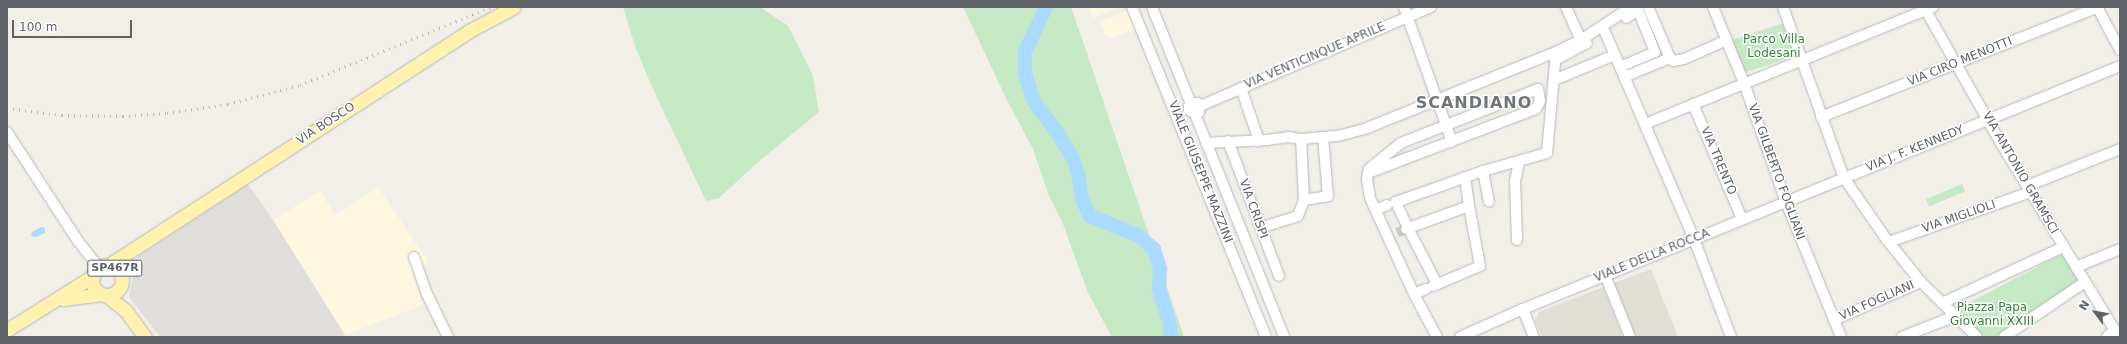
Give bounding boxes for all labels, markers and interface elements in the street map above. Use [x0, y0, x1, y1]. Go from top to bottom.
scale bar [14, 12, 134, 38]
text: 100 m [19, 20, 57, 34]
street label: VIA VENTICINQUE APRILE [1242, 20, 1388, 92]
park label: Parco Villa Lodesani [1743, 33, 1805, 61]
street label: VIA CIRO MENOTTI [1906, 34, 2014, 90]
district label: SCANDIANO [1416, 93, 1532, 113]
street label: VIALE GIUSEPPE MAZZINI [1165, 99, 1235, 245]
street label: VIA BOSCO [294, 100, 358, 148]
street label: VIA GILBERTO FOGLIANI [1745, 102, 1807, 242]
street label: VIA ANTONIO GRAMSCI [1979, 109, 2061, 237]
street label: VIA J. F. KENNEDY [1864, 123, 1966, 175]
street label: VIA TRENTO [1697, 125, 1739, 197]
street label: VIA CRISPI [1236, 177, 1270, 241]
street label: VIA MIGLIOLI [1920, 198, 1998, 236]
street label: VIALE DELLA ROCCA [1592, 226, 1712, 286]
road number: SP467R [87, 259, 143, 277]
street label: VIA FOGLIANI [1837, 278, 1917, 324]
north arrow [2075, 292, 2115, 332]
text: N [2076, 298, 2092, 313]
park label: Piazza Papa Giovanni XXIII [1950, 301, 2034, 329]

